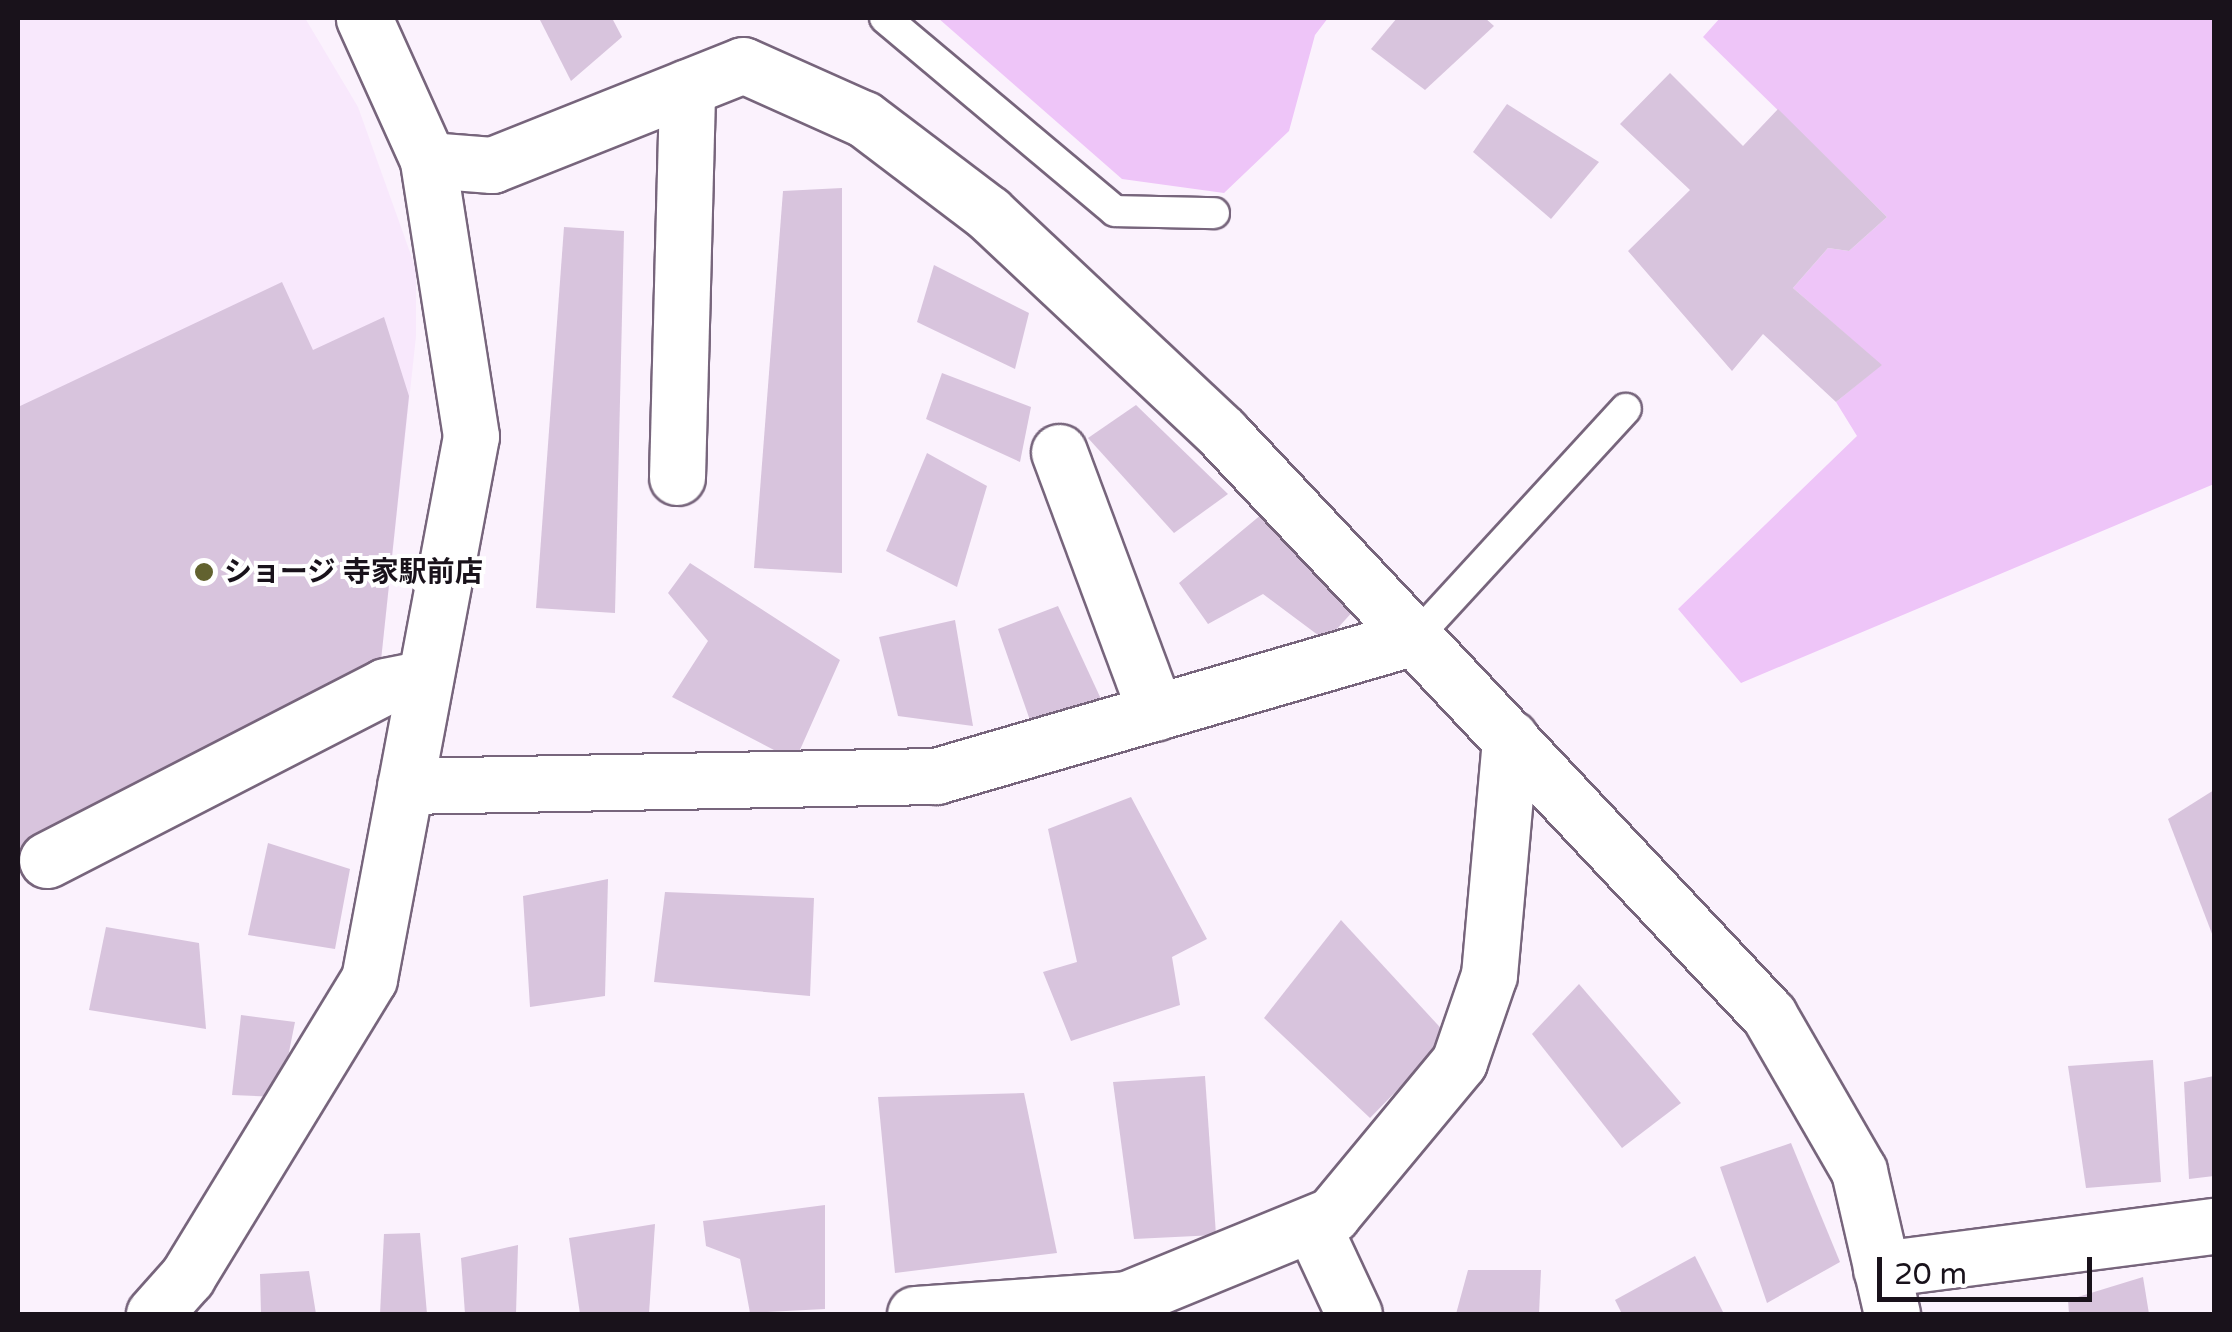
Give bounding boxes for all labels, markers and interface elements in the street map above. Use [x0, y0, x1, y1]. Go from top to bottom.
place label: ショージ 寺家駅前店 [224, 555, 483, 589]
marker: ショージ 寺家駅前店 [193, 561, 215, 583]
scale bar [1882, 1237, 2097, 1299]
text: 20 m [1894, 1256, 1967, 1293]

